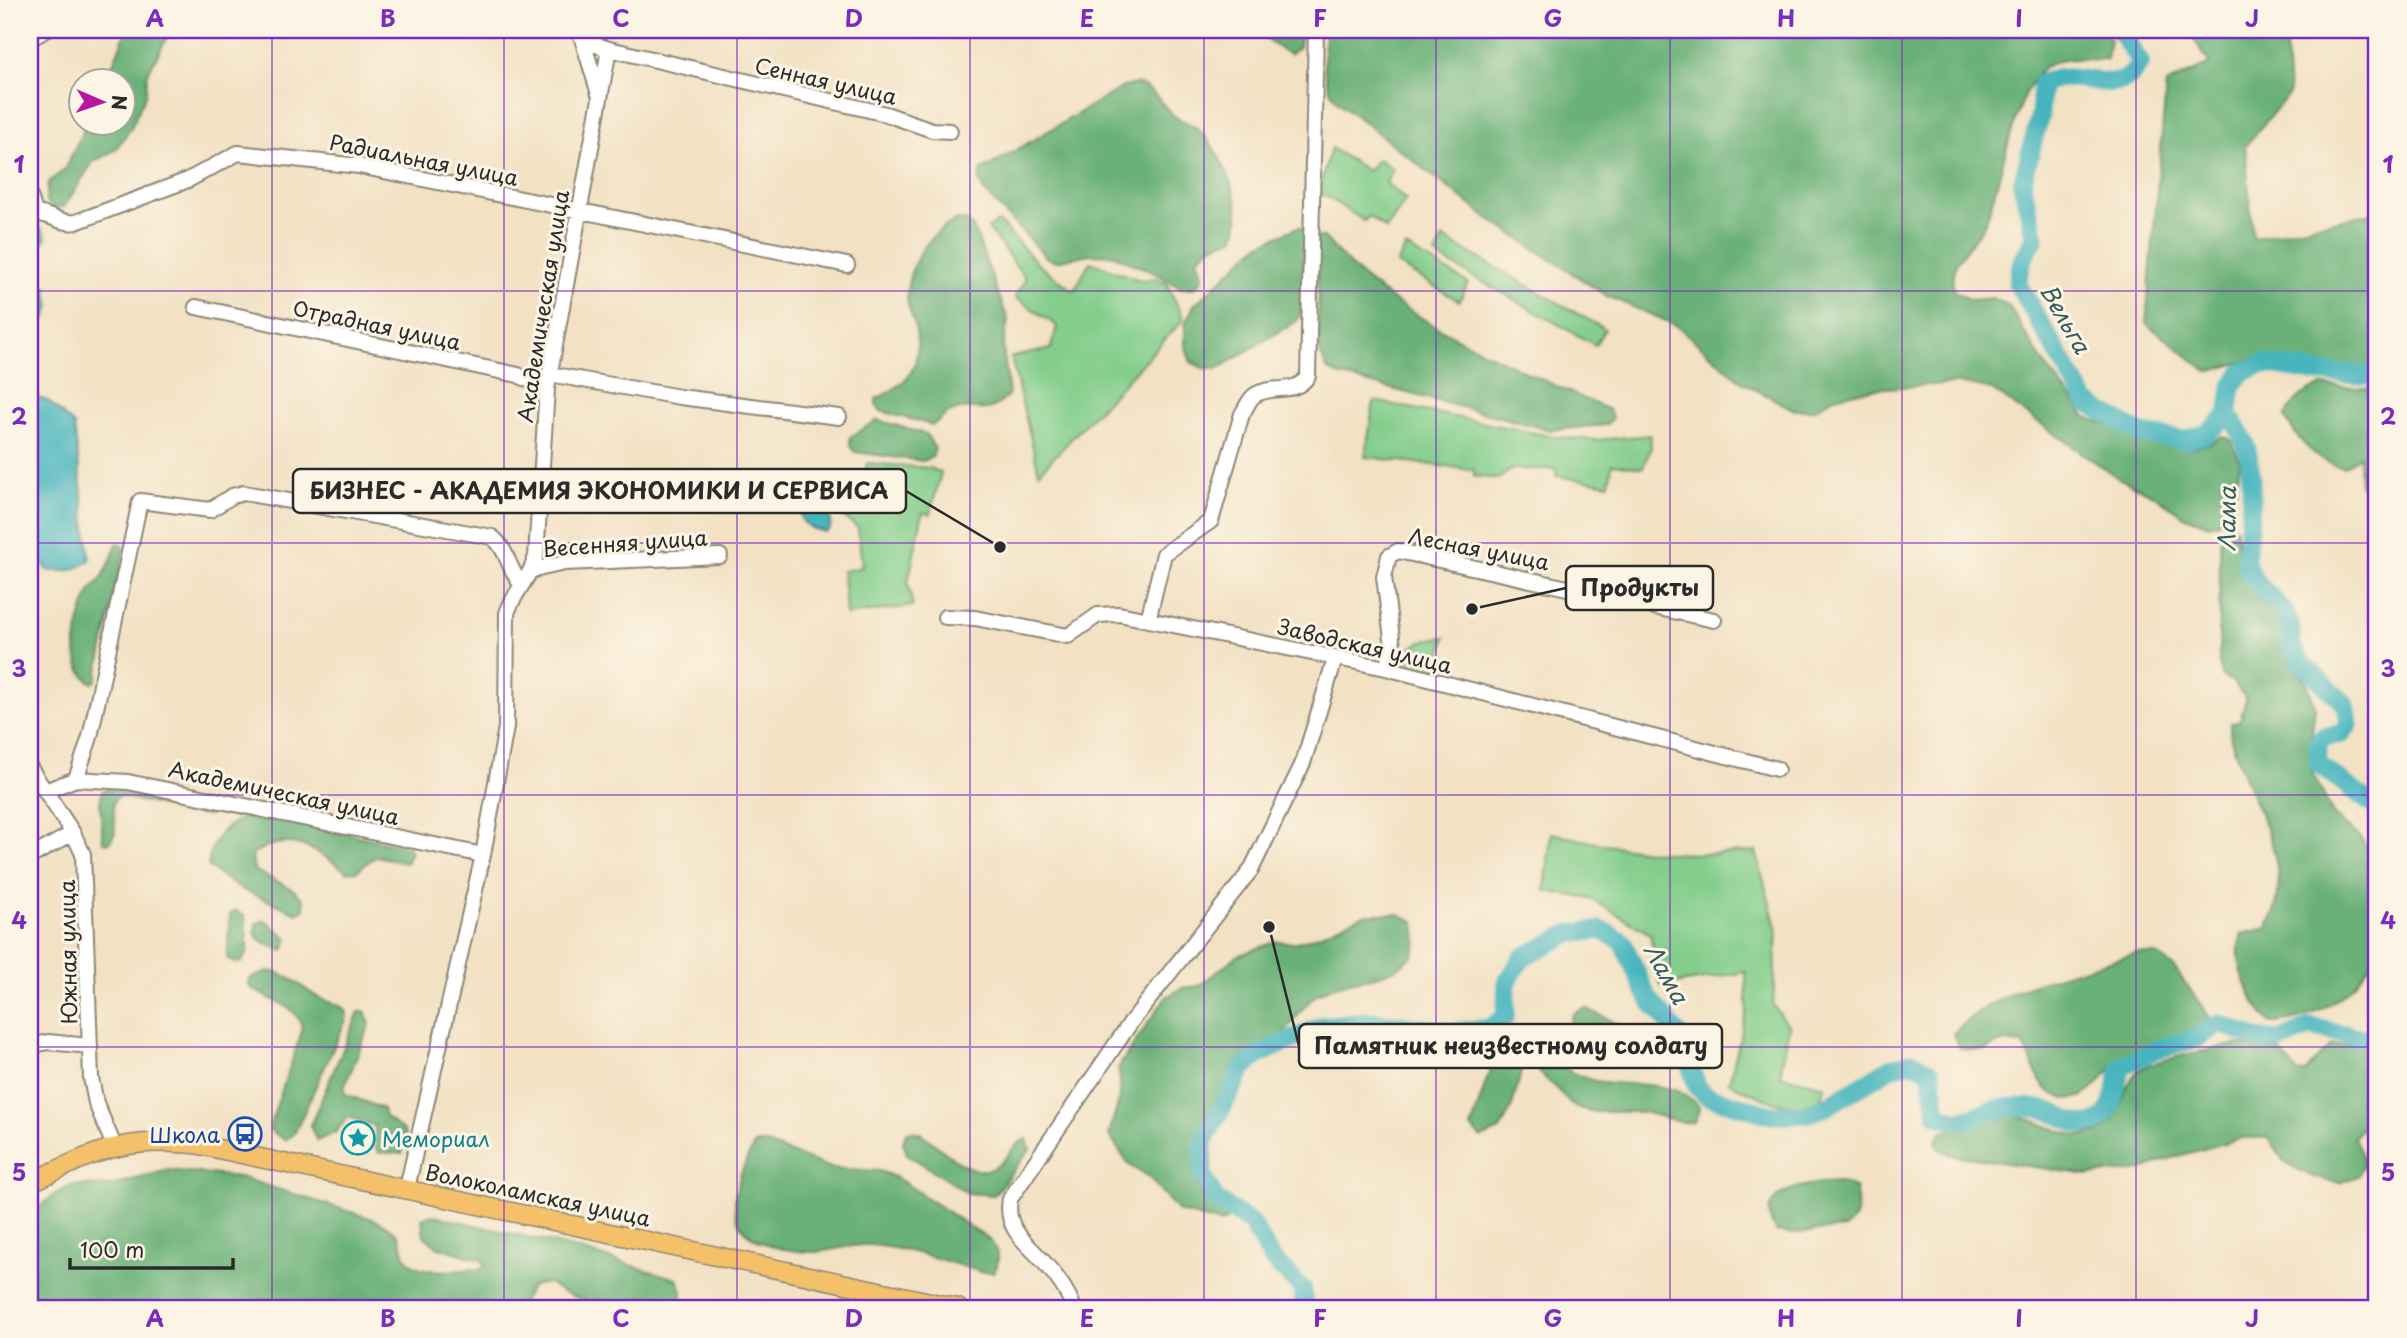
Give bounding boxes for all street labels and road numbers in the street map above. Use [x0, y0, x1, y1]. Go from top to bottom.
street label: Сенная улица [752, 48, 901, 112]
street label: Радиальная улица [327, 125, 522, 193]
street label: Академическая улица [508, 187, 576, 425]
street label: Отрадная улица [290, 291, 465, 358]
street label: Лесная улица [1406, 519, 1553, 577]
street label: Весенняя улица [542, 520, 709, 564]
street label: Заводская улица [1275, 609, 1456, 681]
street label: Академическая улица [166, 752, 403, 832]
street label: Южная улица [50, 879, 84, 1024]
street label: Волоколамская улица [422, 1154, 654, 1234]

